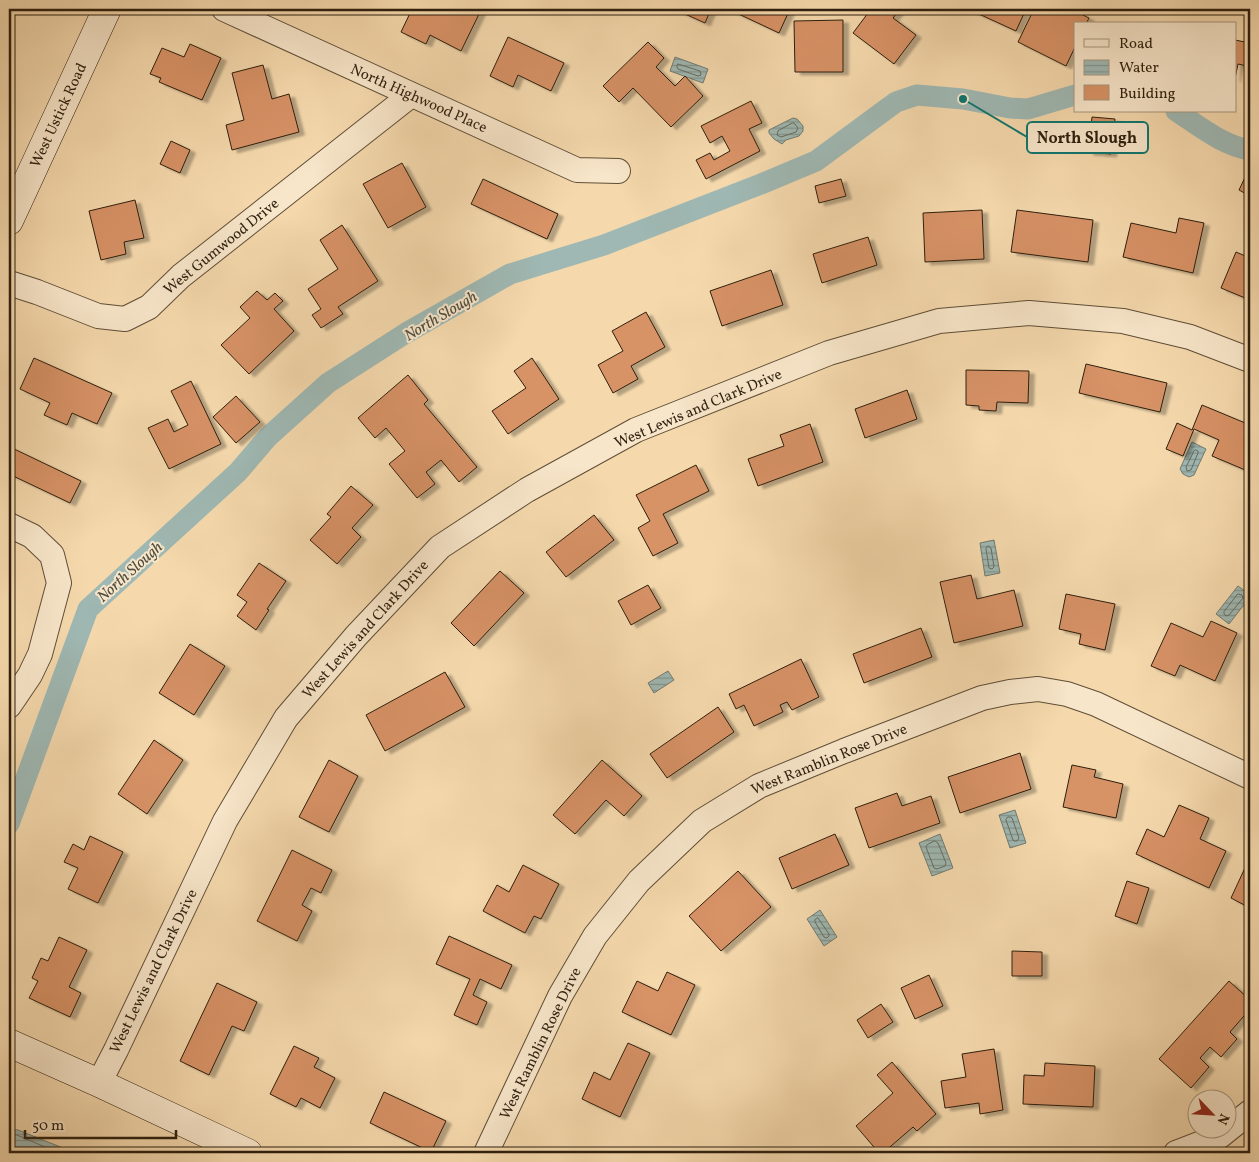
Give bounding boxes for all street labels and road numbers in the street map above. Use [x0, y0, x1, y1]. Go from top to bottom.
street label: West Ustick Road [26, 60, 93, 171]
street label: North Highwood Place [347, 60, 490, 139]
street label: West Gumwood Drive [160, 194, 284, 300]
street label: West Lewis and Clark Drive [612, 364, 786, 454]
street label: West Lewis and Clark Drive [298, 556, 434, 704]
street label: West Ramblin Rose Drive [748, 719, 911, 801]
street label: West Lewis and Clark Drive [105, 886, 203, 1057]
street label: West Ramblin Rose Drive [495, 964, 587, 1123]

